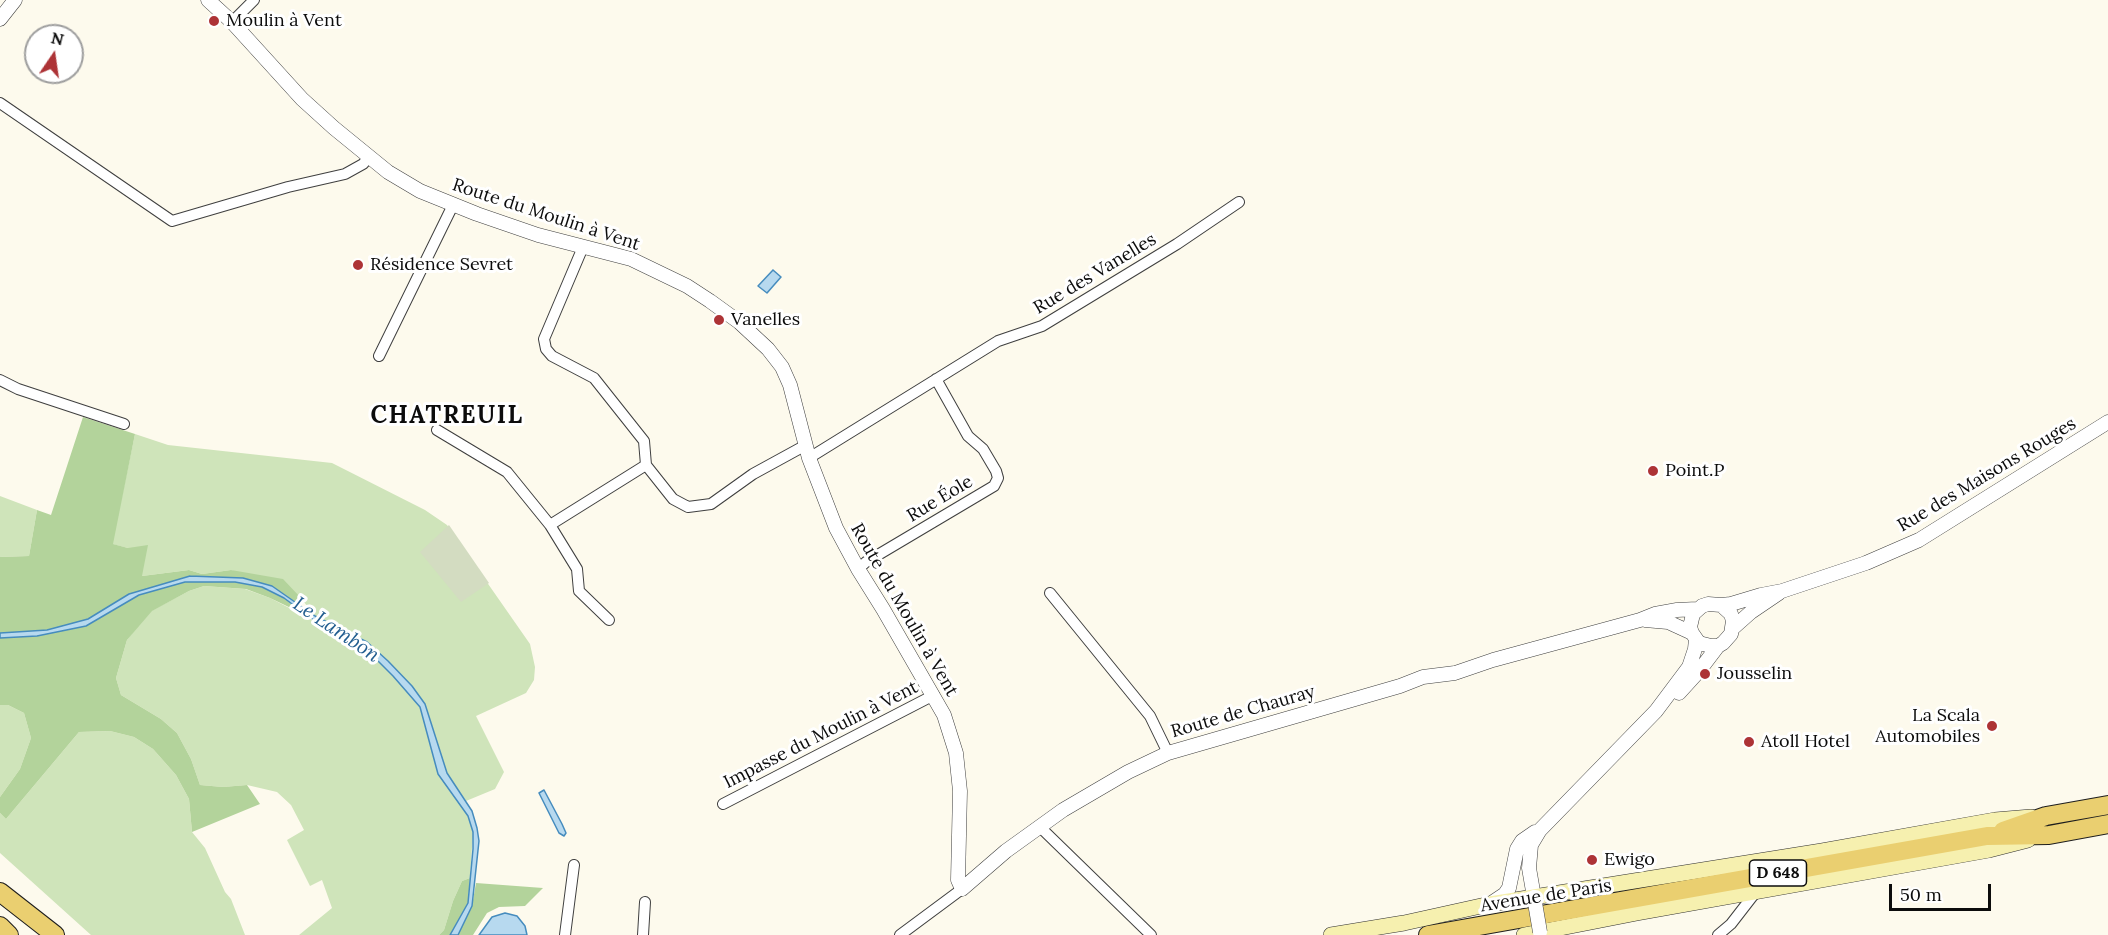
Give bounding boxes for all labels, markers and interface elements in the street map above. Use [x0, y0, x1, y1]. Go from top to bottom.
place label: Moulin à Vent [226, 10, 342, 32]
marker: Moulin à Vent [207, 14, 221, 28]
north arrow [24, 24, 84, 84]
text: N [49, 27, 66, 50]
street label: Route du Moulin à Vent [449, 174, 643, 256]
street label: Rue des Vanelles [1030, 229, 1160, 319]
place label: Résidence Sevret [370, 254, 513, 276]
marker: Résidence Sevret [351, 258, 365, 272]
place label: Vanelles [731, 309, 800, 331]
marker: Vanelles [712, 313, 726, 327]
district label: CHATREUIL [370, 402, 524, 430]
street label: Rue des Maisons Rouges [1894, 413, 2080, 537]
place label: Point.P [1665, 460, 1724, 482]
marker: Point.P [1646, 464, 1660, 478]
street label: Rue Éole [903, 471, 977, 527]
street label: Route du Moulin à Vent [846, 520, 962, 700]
water label: Le Lambon [288, 592, 384, 668]
place label: Jousselin [1717, 663, 1792, 685]
marker: Jousselin [1698, 667, 1712, 681]
street label: Impasse du Moulin à Vent [720, 677, 922, 793]
street label: Route de Chauray [1169, 681, 1317, 743]
place label: La Scala Automobiles [1875, 705, 1980, 748]
marker: La Scala Automobiles [1985, 719, 1999, 733]
place label: Atoll Hotel [1761, 731, 1850, 753]
marker: Atoll Hotel [1742, 735, 1756, 749]
place label: Ewigo [1604, 849, 1655, 871]
marker: Ewigo [1585, 853, 1599, 867]
road number: D 648 [1750, 860, 1806, 886]
scale bar [1892, 872, 1994, 910]
street label: Avenue de Paris [1479, 875, 1613, 917]
text: 50 m [1900, 883, 1942, 906]

